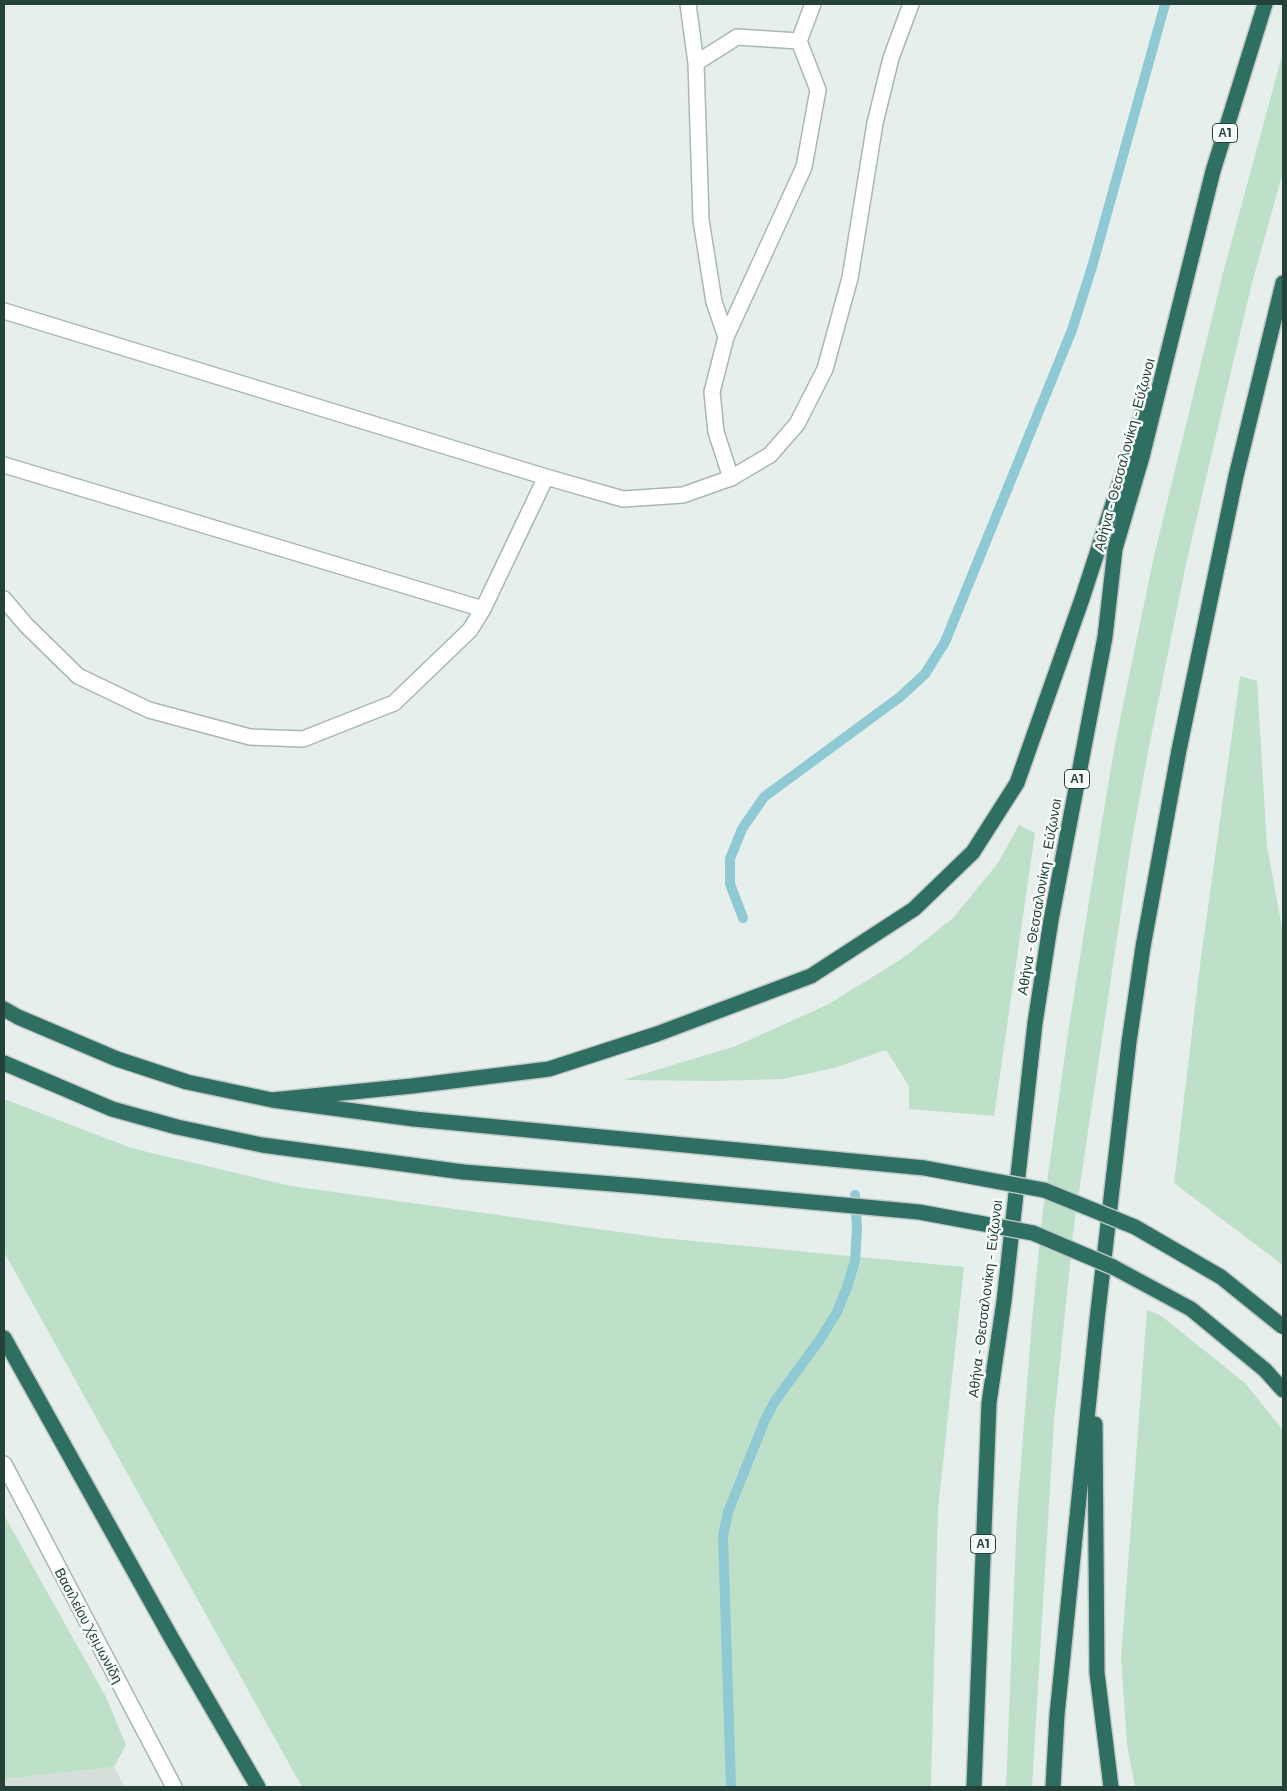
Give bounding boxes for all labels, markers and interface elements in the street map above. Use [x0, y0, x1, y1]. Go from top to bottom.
road number: Α1 [1212, 124, 1238, 142]
street label: Αθήνα - Θεσσαλονίκη - Εύζωνοι [1091, 357, 1159, 553]
road number: Α1 [1064, 770, 1090, 789]
street label: Αθήνα - Θεσσαλονίκη - Εύζωνοι [1014, 797, 1066, 997]
street label: Αθήνα - Θεσσαλονίκη - Εύζωνοι [966, 1199, 1006, 1399]
road number: Α1 [970, 1535, 996, 1554]
street label: Βασιλείου Χειμωνίδη [50, 1565, 126, 1687]

